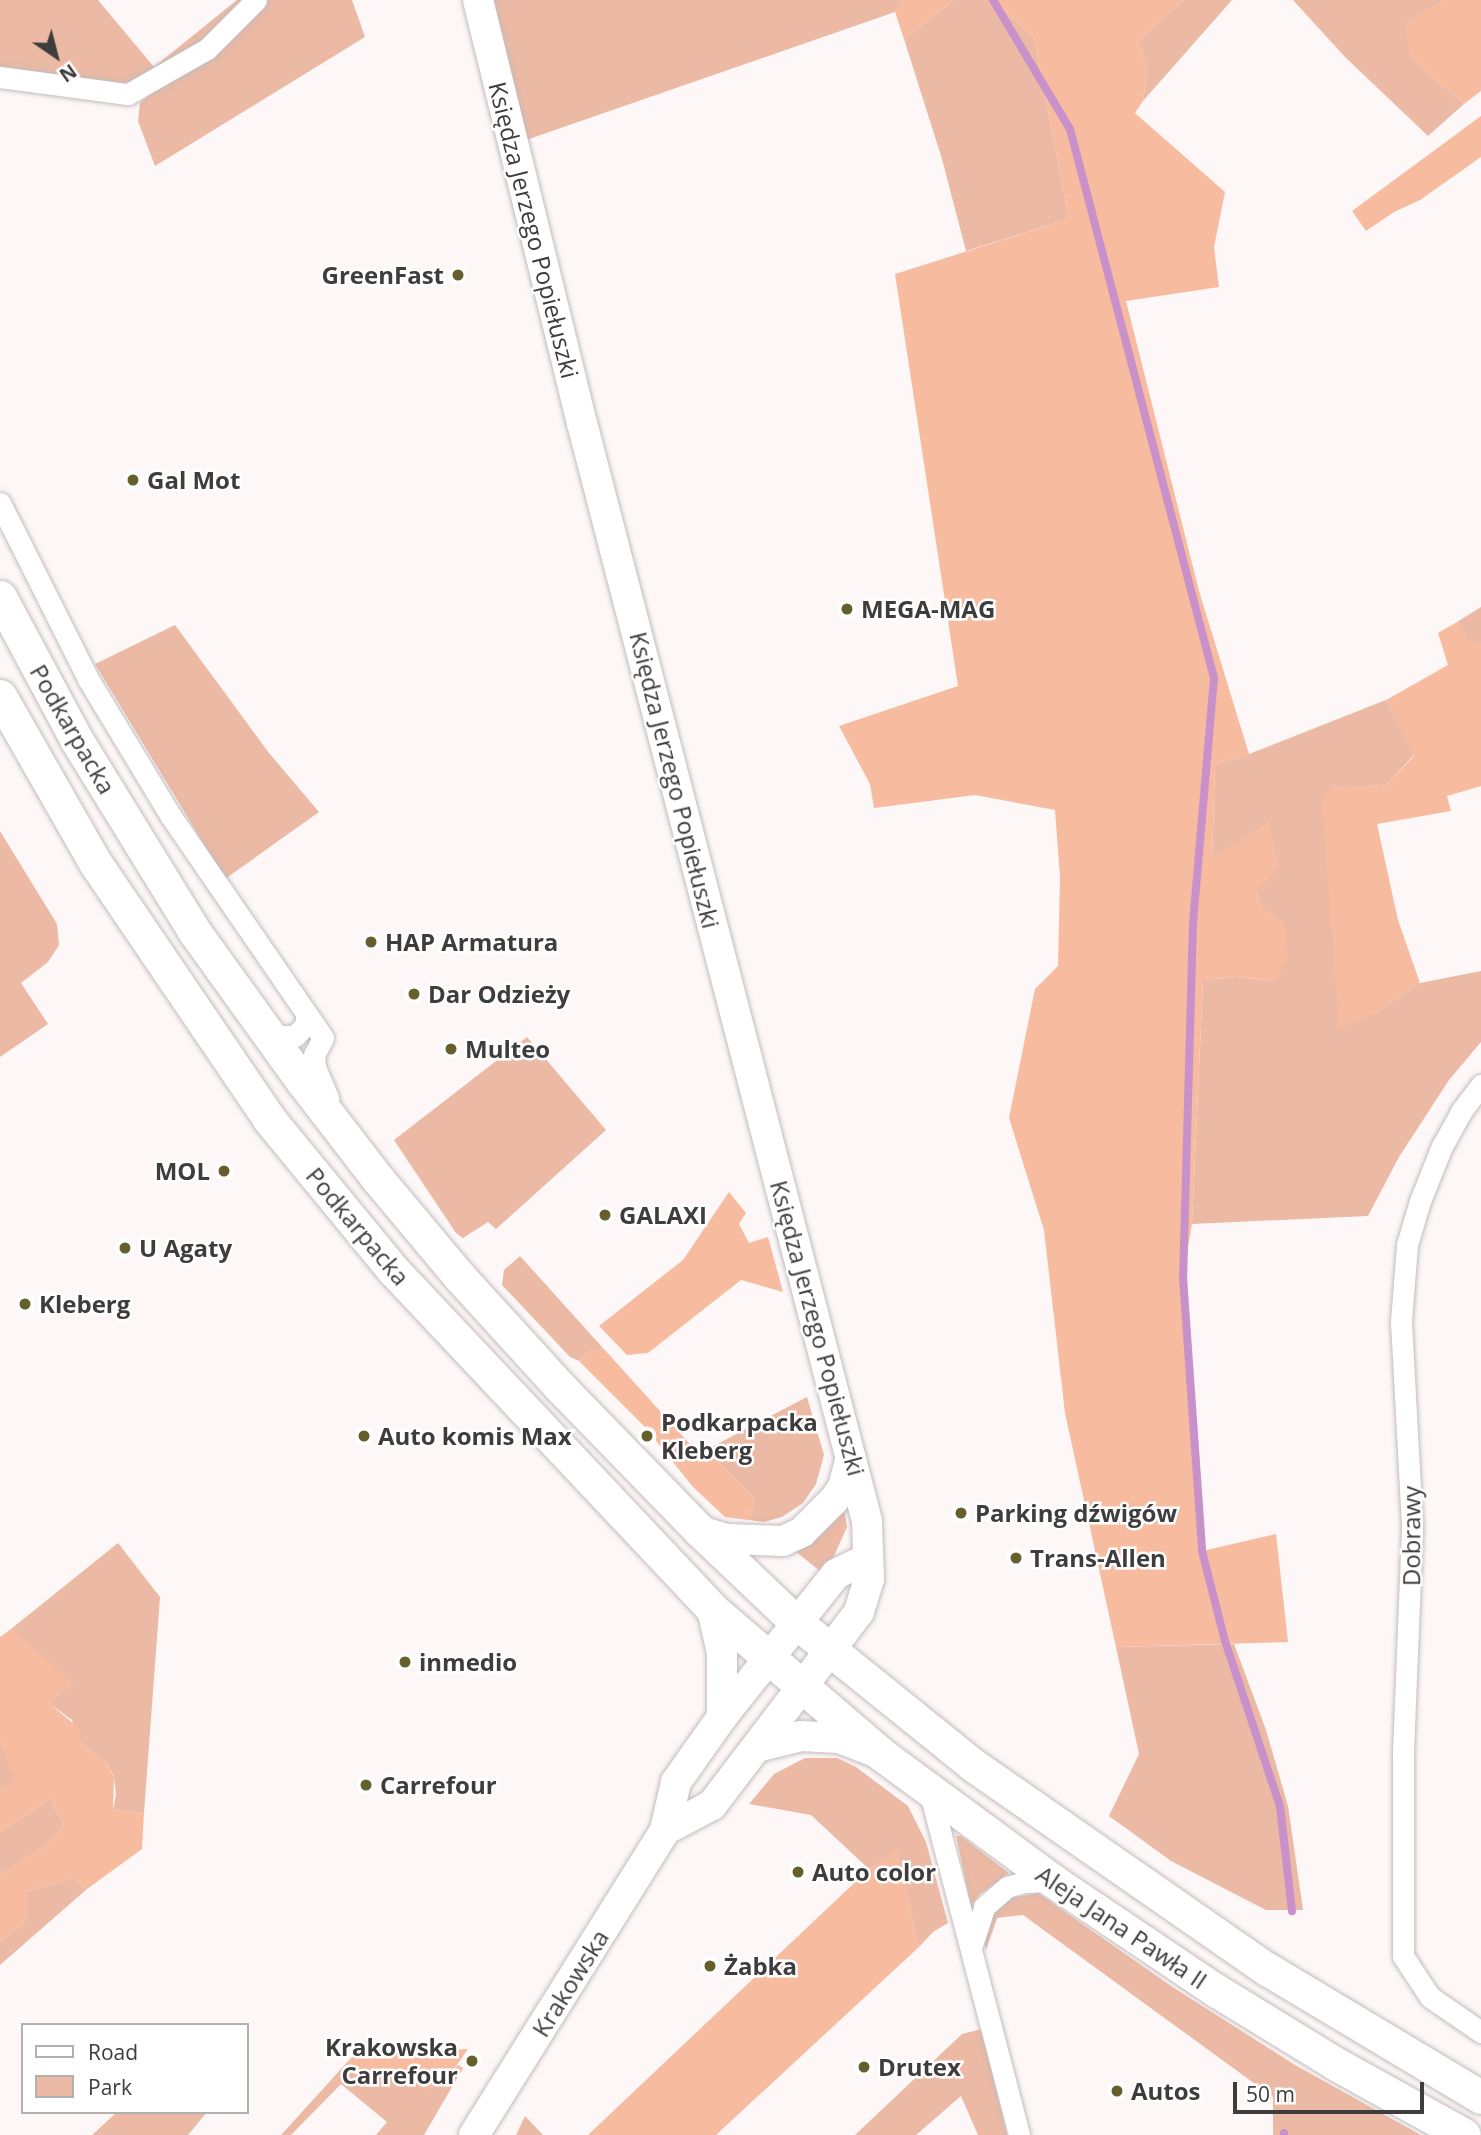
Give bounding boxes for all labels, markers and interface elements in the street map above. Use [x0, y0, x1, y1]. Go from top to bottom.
north arrow [21, 21, 91, 91]
text: N [54, 58, 82, 88]
street label: Księdza Jerzego Popiełuszki [483, 79, 585, 381]
place label: GreenFast [322, 261, 444, 289]
marker: GreenFast [450, 267, 466, 283]
place label: Gal Mot [147, 466, 240, 494]
marker: Gal Mot [125, 472, 141, 488]
place label: MEGA-MAG [861, 595, 995, 623]
marker: MEGA-MAG [839, 601, 855, 617]
street label: Księdza Jerzego Popiełuszki [624, 629, 726, 931]
street label: Podkarpacka [24, 659, 122, 799]
place label: HAP Armatura [385, 928, 558, 956]
marker: HAP Armatura [363, 934, 379, 950]
place label: Dar Odzieży [428, 980, 570, 1008]
marker: Dar Odzieży [406, 986, 422, 1002]
place label: Multeo [465, 1035, 550, 1063]
marker: Multeo [443, 1041, 459, 1057]
place label: MOL [155, 1157, 210, 1185]
street label: Podkarpacka [300, 1161, 416, 1291]
marker: MOL [216, 1163, 232, 1179]
street label: Księdza Jerzego Popiełuszki [765, 1177, 871, 1479]
place label: GALAXI [619, 1201, 707, 1229]
marker: GALAXI [597, 1207, 613, 1223]
place label: U Agaty [139, 1234, 232, 1262]
marker: U Agaty [117, 1240, 133, 1256]
place label: Kleberg [39, 1290, 130, 1318]
marker: Kleberg [17, 1296, 33, 1312]
place label: Podkarpacka Kleberg [661, 1408, 818, 1464]
place label: Auto komis Max [378, 1422, 572, 1450]
marker: Auto komis Max [356, 1428, 372, 1444]
marker: Podkarpacka Kleberg [639, 1428, 655, 1444]
street label: Dobrawy [1397, 1486, 1425, 1586]
place label: Parking dźwigów [975, 1499, 1177, 1527]
marker: Parking dźwigów [953, 1505, 969, 1521]
place label: Trans-Allen [1030, 1544, 1166, 1572]
marker: Trans-Allen [1008, 1550, 1024, 1566]
place label: inmedio [419, 1648, 517, 1676]
marker: inmedio [397, 1654, 413, 1670]
place label: Carrefour [380, 1771, 497, 1799]
marker: Carrefour [358, 1777, 374, 1793]
place label: Auto color [812, 1858, 936, 1886]
street label: Aleja Jana Pawła II [1031, 1859, 1213, 1995]
marker: Auto color [790, 1864, 806, 1880]
street label: Krakowska [526, 1924, 614, 2042]
place label: Żabka [724, 1952, 797, 1980]
marker: Żabka [702, 1958, 718, 1974]
legend [21, 2023, 248, 2114]
place label: Krakowska Carrefour [325, 2033, 458, 2089]
text: Road [88, 2038, 138, 2066]
marker: Krakowska Carrefour [464, 2053, 480, 2069]
place label: Drutex [878, 2053, 961, 2081]
marker: Drutex [856, 2059, 872, 2075]
scale bar [1236, 2068, 1427, 2112]
text: Park [88, 2073, 132, 2101]
place label: Autos [1131, 2077, 1201, 2105]
text: 50 m [1246, 2080, 1295, 2108]
marker: Autos [1109, 2083, 1125, 2099]

